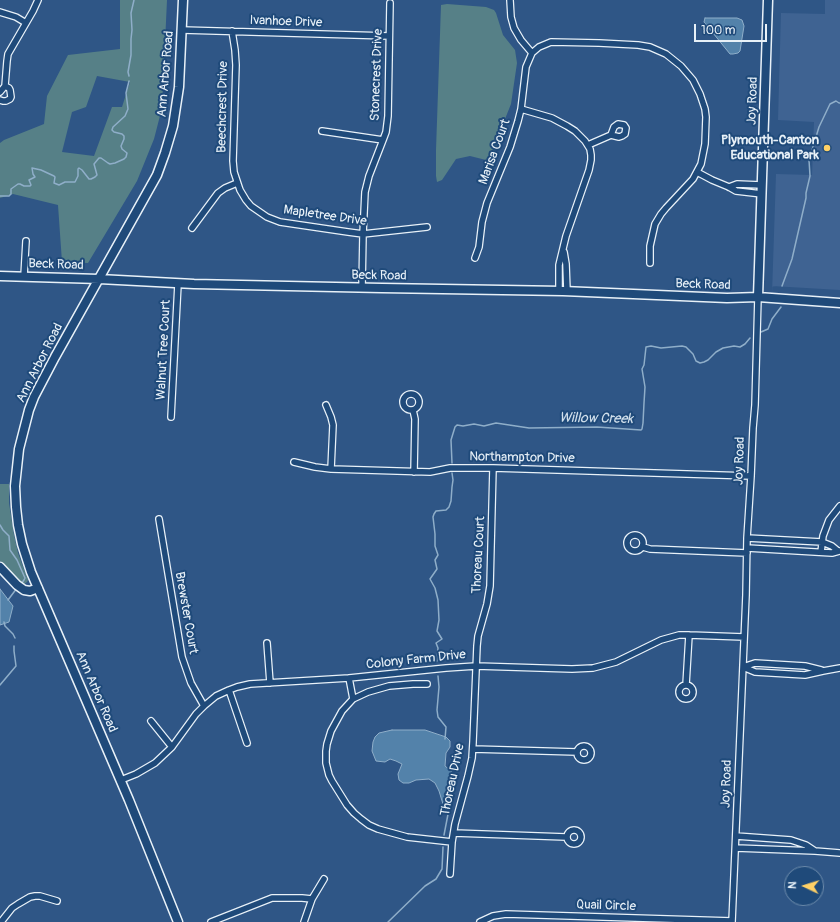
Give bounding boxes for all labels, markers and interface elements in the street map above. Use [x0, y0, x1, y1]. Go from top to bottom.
street label: Ivanhoe Drive [249, 13, 323, 31]
scale bar [696, 16, 769, 42]
text: 100 m [701, 23, 735, 38]
street label: Stonecrest Drive [368, 29, 386, 121]
street label: Ann Arbor Road [154, 30, 178, 118]
street label: Beechcrest Drive [214, 61, 232, 153]
street label: Joy Road [744, 76, 762, 126]
street label: Marisa Court [476, 117, 514, 187]
place label: Plymouth-Canton Educational Park [721, 133, 819, 164]
marker: Plymouth-Canton Educational Park [822, 143, 832, 153]
street label: Mapletree Drive [282, 202, 368, 230]
street label: Beck Road [28, 256, 84, 274]
street label: Beck Road [351, 268, 407, 284]
street label: Beck Road [675, 276, 731, 294]
street label: Walnut Tree Court [154, 299, 174, 401]
street label: Ann Arbor Road [13, 321, 67, 405]
water label: Willow Creek [559, 410, 633, 428]
street label: Joy Road [731, 436, 749, 486]
street label: Northampton Drive [469, 449, 575, 467]
street label: Thoreau Court [469, 516, 489, 594]
street label: Brewster Court [171, 571, 201, 655]
street label: Colony Farm Drive [365, 647, 467, 673]
street label: Ann Arbor Road [72, 649, 120, 735]
street label: Thoreau Drive [438, 742, 468, 818]
street label: Joy Road [718, 759, 736, 809]
north arrow [784, 866, 824, 906]
text: N [786, 881, 799, 889]
street label: Quail Circle [576, 897, 636, 915]

